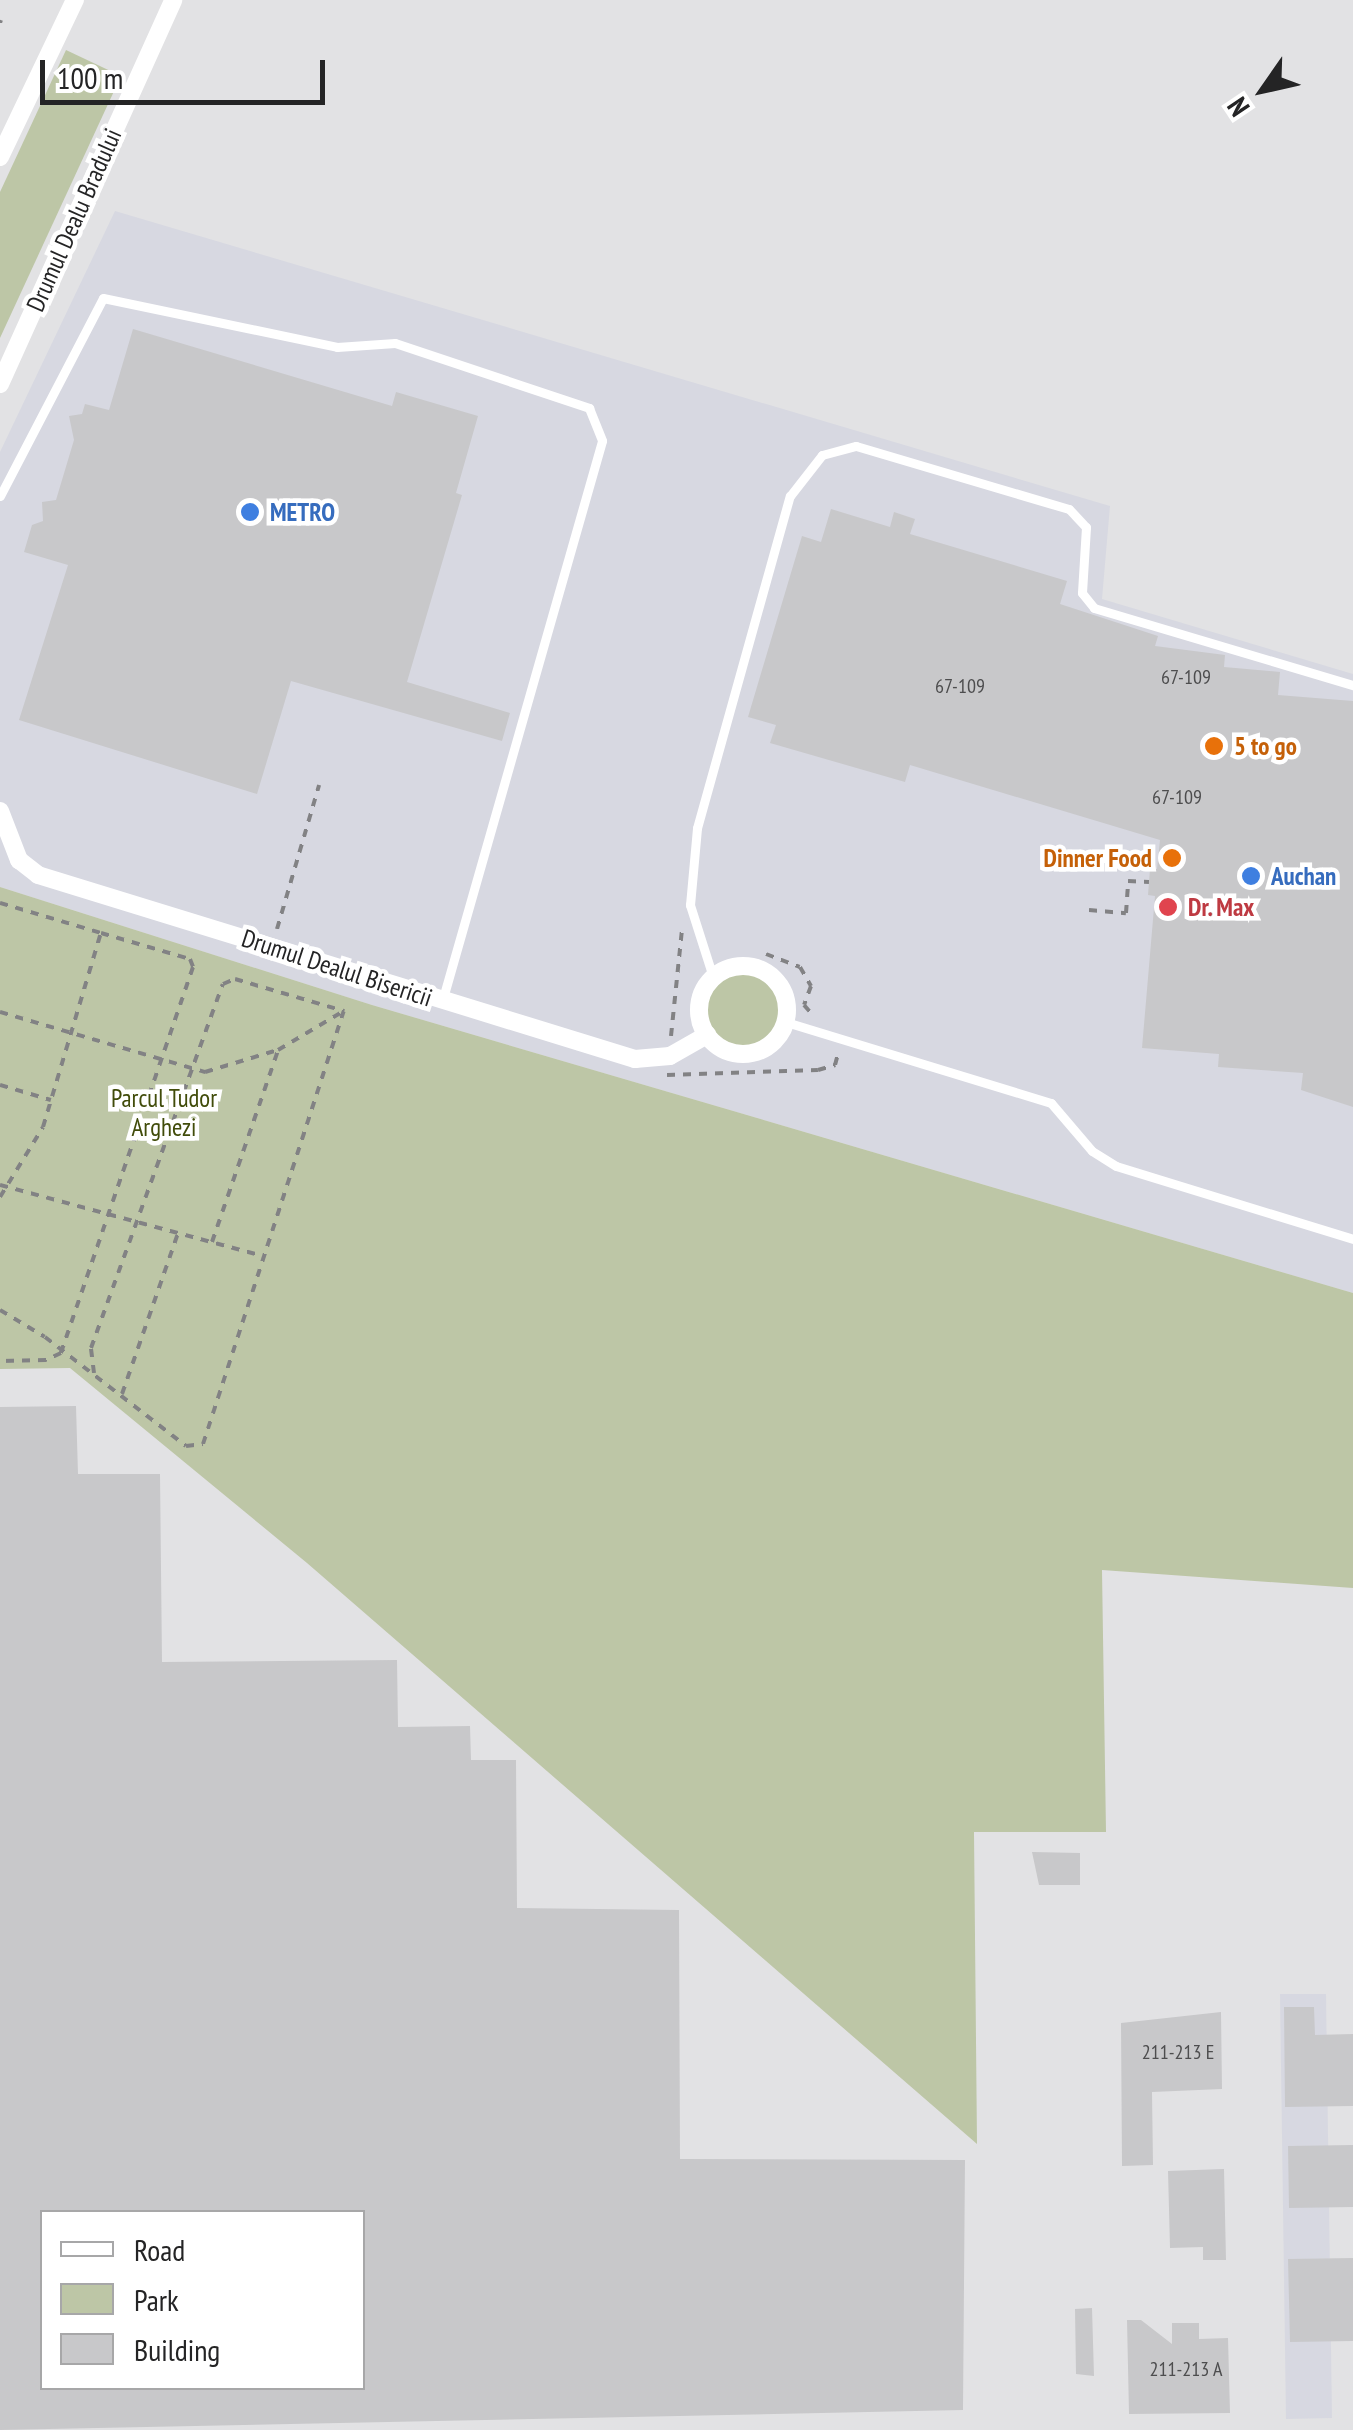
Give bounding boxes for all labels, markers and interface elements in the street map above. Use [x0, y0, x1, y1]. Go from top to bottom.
scale bar [45, 40, 330, 102]
north arrow [1213, 40, 1313, 140]
text: 100 m [57, 58, 123, 97]
text: N [1218, 90, 1257, 124]
street label: Drumul Dealu Bradului [20, 124, 128, 316]
place label: METRO [270, 497, 335, 527]
marker: METRO [239, 501, 261, 523]
house number: 67-109 [1161, 665, 1211, 689]
house number: 67-109 [935, 674, 985, 698]
place label: 5 to go [1234, 731, 1297, 761]
marker: 5 to go [1203, 735, 1225, 757]
house number: 67-109 [1152, 785, 1202, 809]
place label: Dinner Food [1044, 843, 1152, 873]
marker: Dinner Food [1161, 847, 1183, 869]
place label: Auchan [1271, 861, 1336, 891]
marker: Auchan [1240, 865, 1262, 887]
place label: Dr. Max [1188, 892, 1256, 922]
marker: Dr. Max [1157, 896, 1179, 918]
street label: Drumul Dealul Bisericii [238, 923, 436, 1013]
park label: Parcul Tudor Arghezi [111, 1084, 217, 1143]
house number: 211-213 E [1142, 2040, 1214, 2064]
legend [40, 2210, 365, 2390]
text: Road [134, 2230, 185, 2269]
text: Park [134, 2280, 179, 2319]
text: Building [134, 2330, 220, 2369]
house number: 211-213 A [1149, 2357, 1223, 2381]

